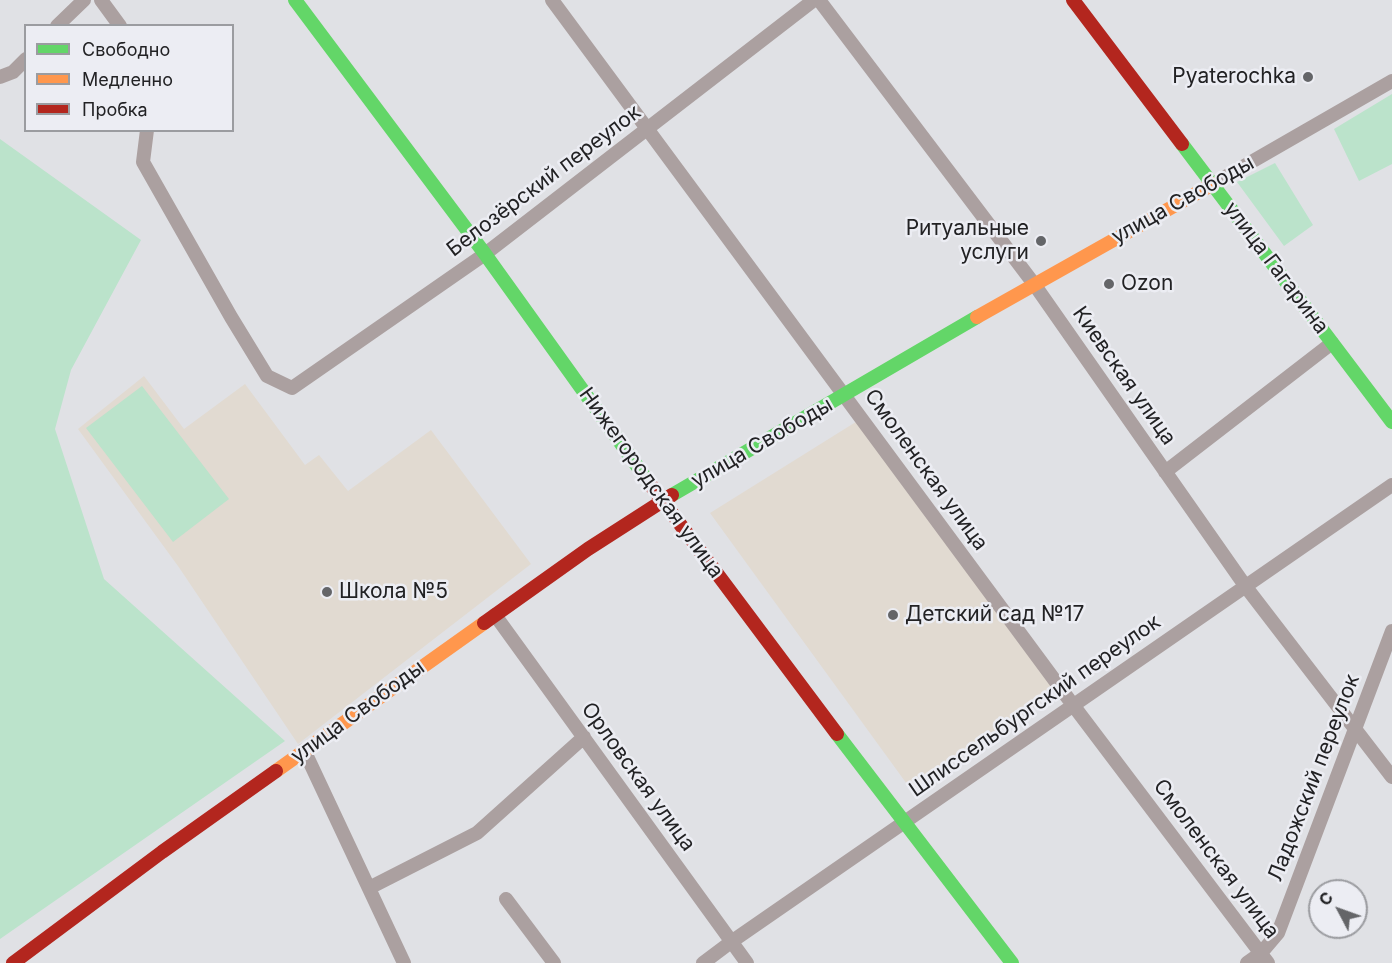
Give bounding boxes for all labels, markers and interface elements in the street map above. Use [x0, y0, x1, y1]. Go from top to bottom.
legend [24, 24, 234, 132]
text: Свободно [82, 39, 170, 60]
place label: Pyaterochka [1172, 64, 1296, 90]
text: Медленно [82, 69, 173, 90]
marker: Pyaterochka [1301, 70, 1315, 84]
text: Пробка [82, 99, 148, 120]
street label: Белозёрский переулок [442, 100, 646, 262]
street label: улица Свободы [1107, 150, 1259, 250]
street label: улица Гагарина [1218, 197, 1334, 339]
place label: Ритуальные услуги [906, 216, 1029, 266]
marker: Ритуальные услуги [1034, 234, 1048, 248]
place label: Ozon [1121, 271, 1173, 297]
marker: Ozon [1102, 277, 1116, 291]
street label: Киевская улица [1067, 302, 1181, 450]
street label: Нижегородская улица [573, 383, 729, 583]
street label: Смоленская улица [859, 384, 993, 556]
street label: улица Свободы [687, 392, 837, 494]
place label: Школа №5 [339, 579, 448, 605]
marker: Школа №5 [320, 585, 334, 599]
place label: Детский сад №17 [905, 602, 1084, 628]
marker: Детский сад №17 [886, 608, 900, 622]
street label: Шлиссельбургский переулок [905, 609, 1165, 803]
street label: улица Свободы [286, 655, 430, 769]
street label: Ладожский переулок [1263, 671, 1365, 885]
street label: Орловская улица [576, 698, 700, 856]
street label: Смоленская улица [1148, 774, 1284, 944]
north arrow [1308, 879, 1368, 939]
text: С [1314, 887, 1337, 910]

